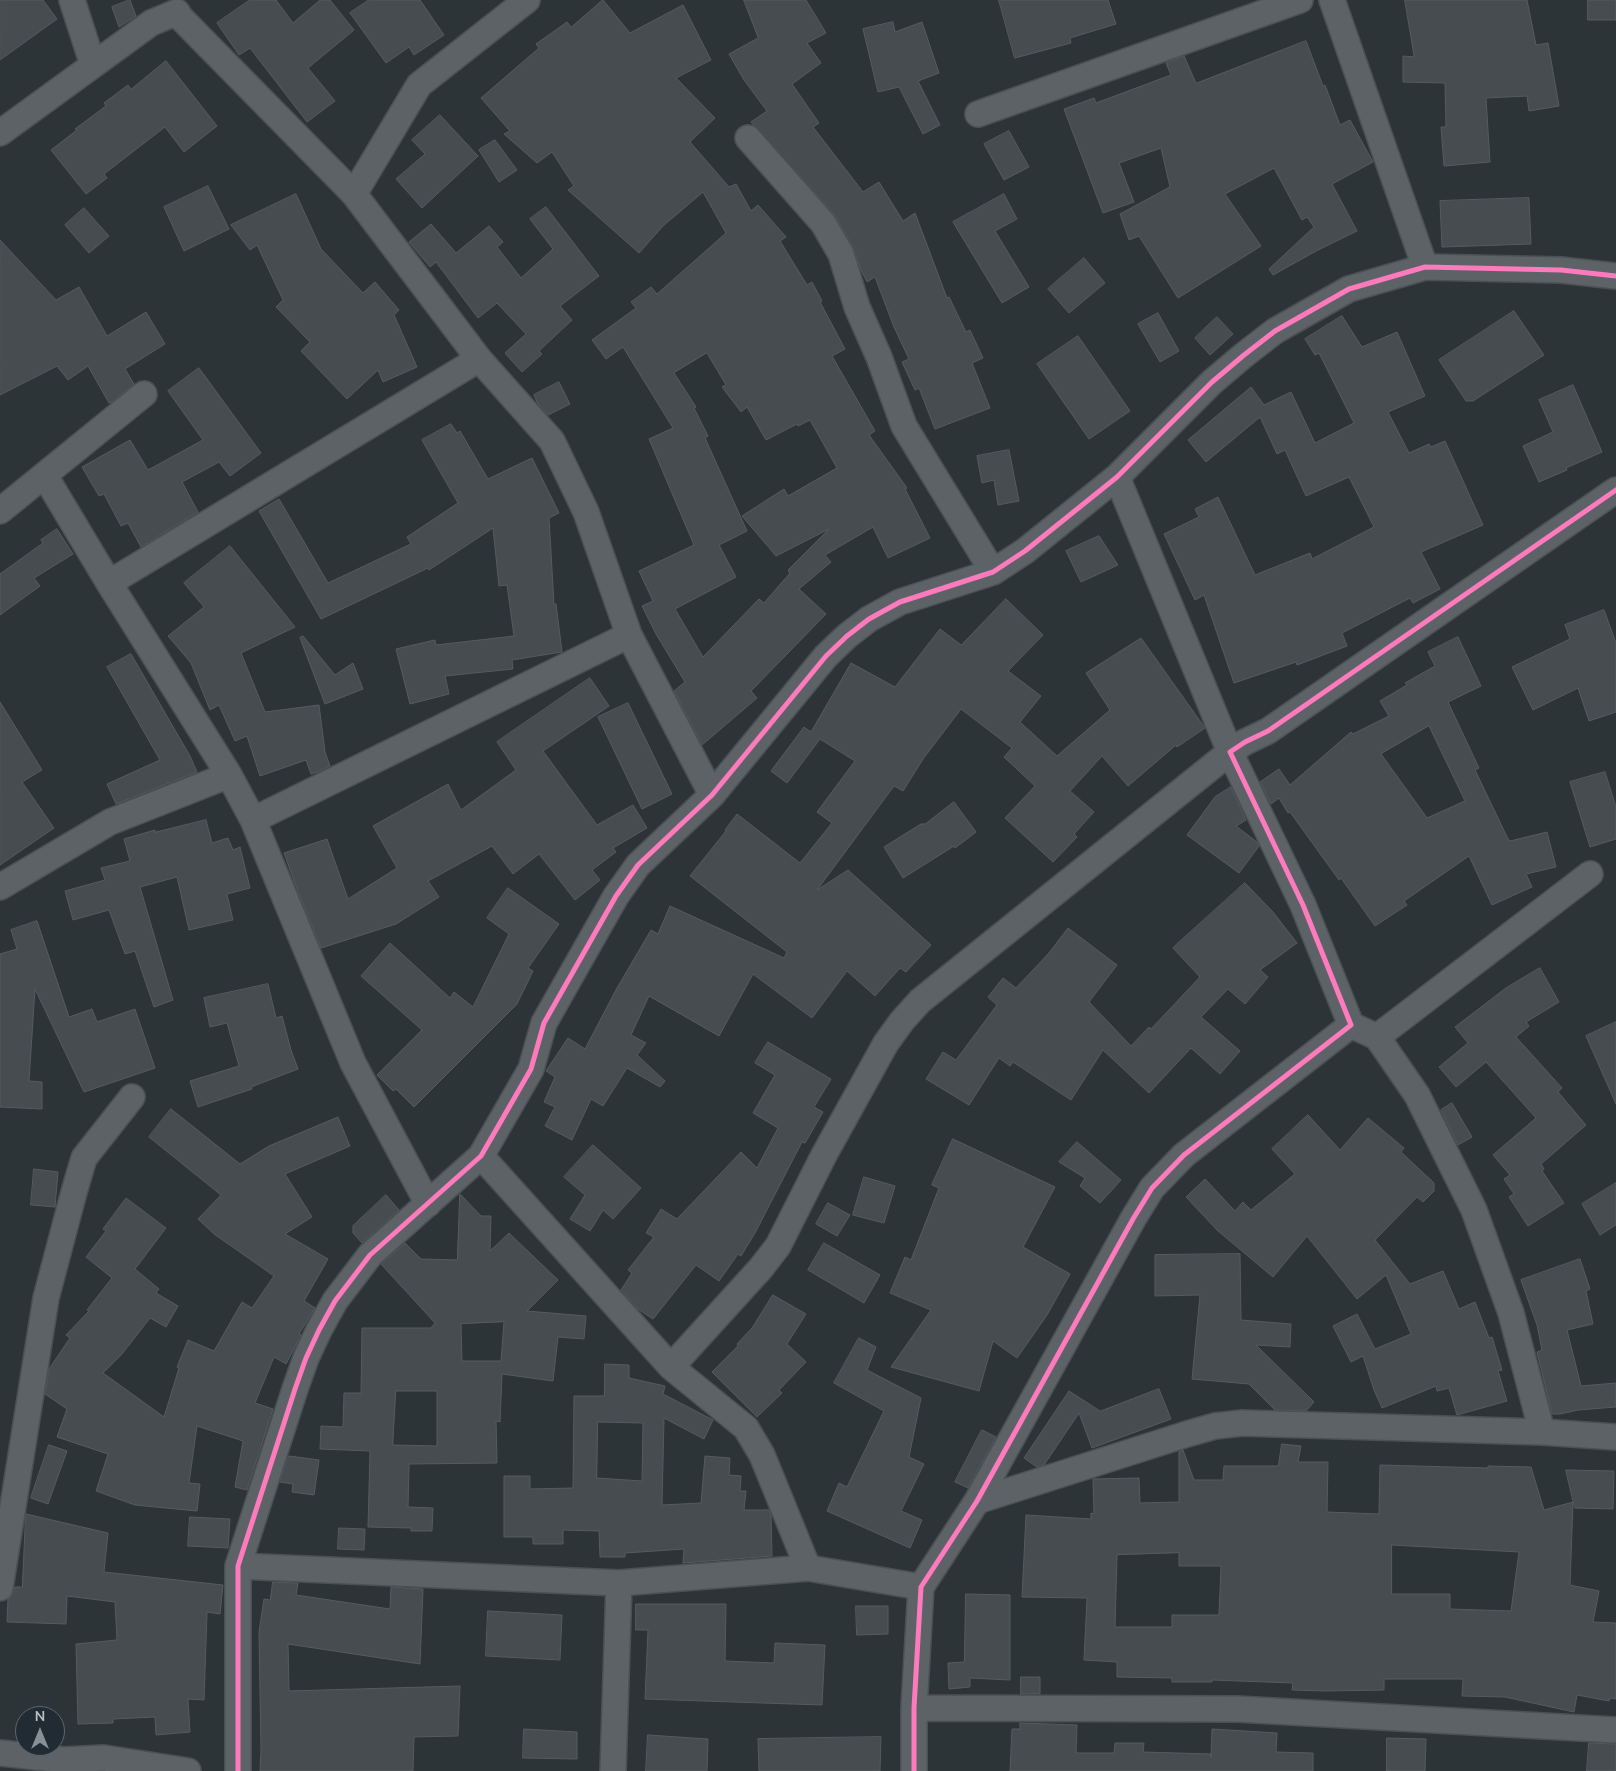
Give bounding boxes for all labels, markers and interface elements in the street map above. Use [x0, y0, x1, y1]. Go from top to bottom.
north arrow [15, 1706, 65, 1756]
text: N [35, 1707, 45, 1726]

